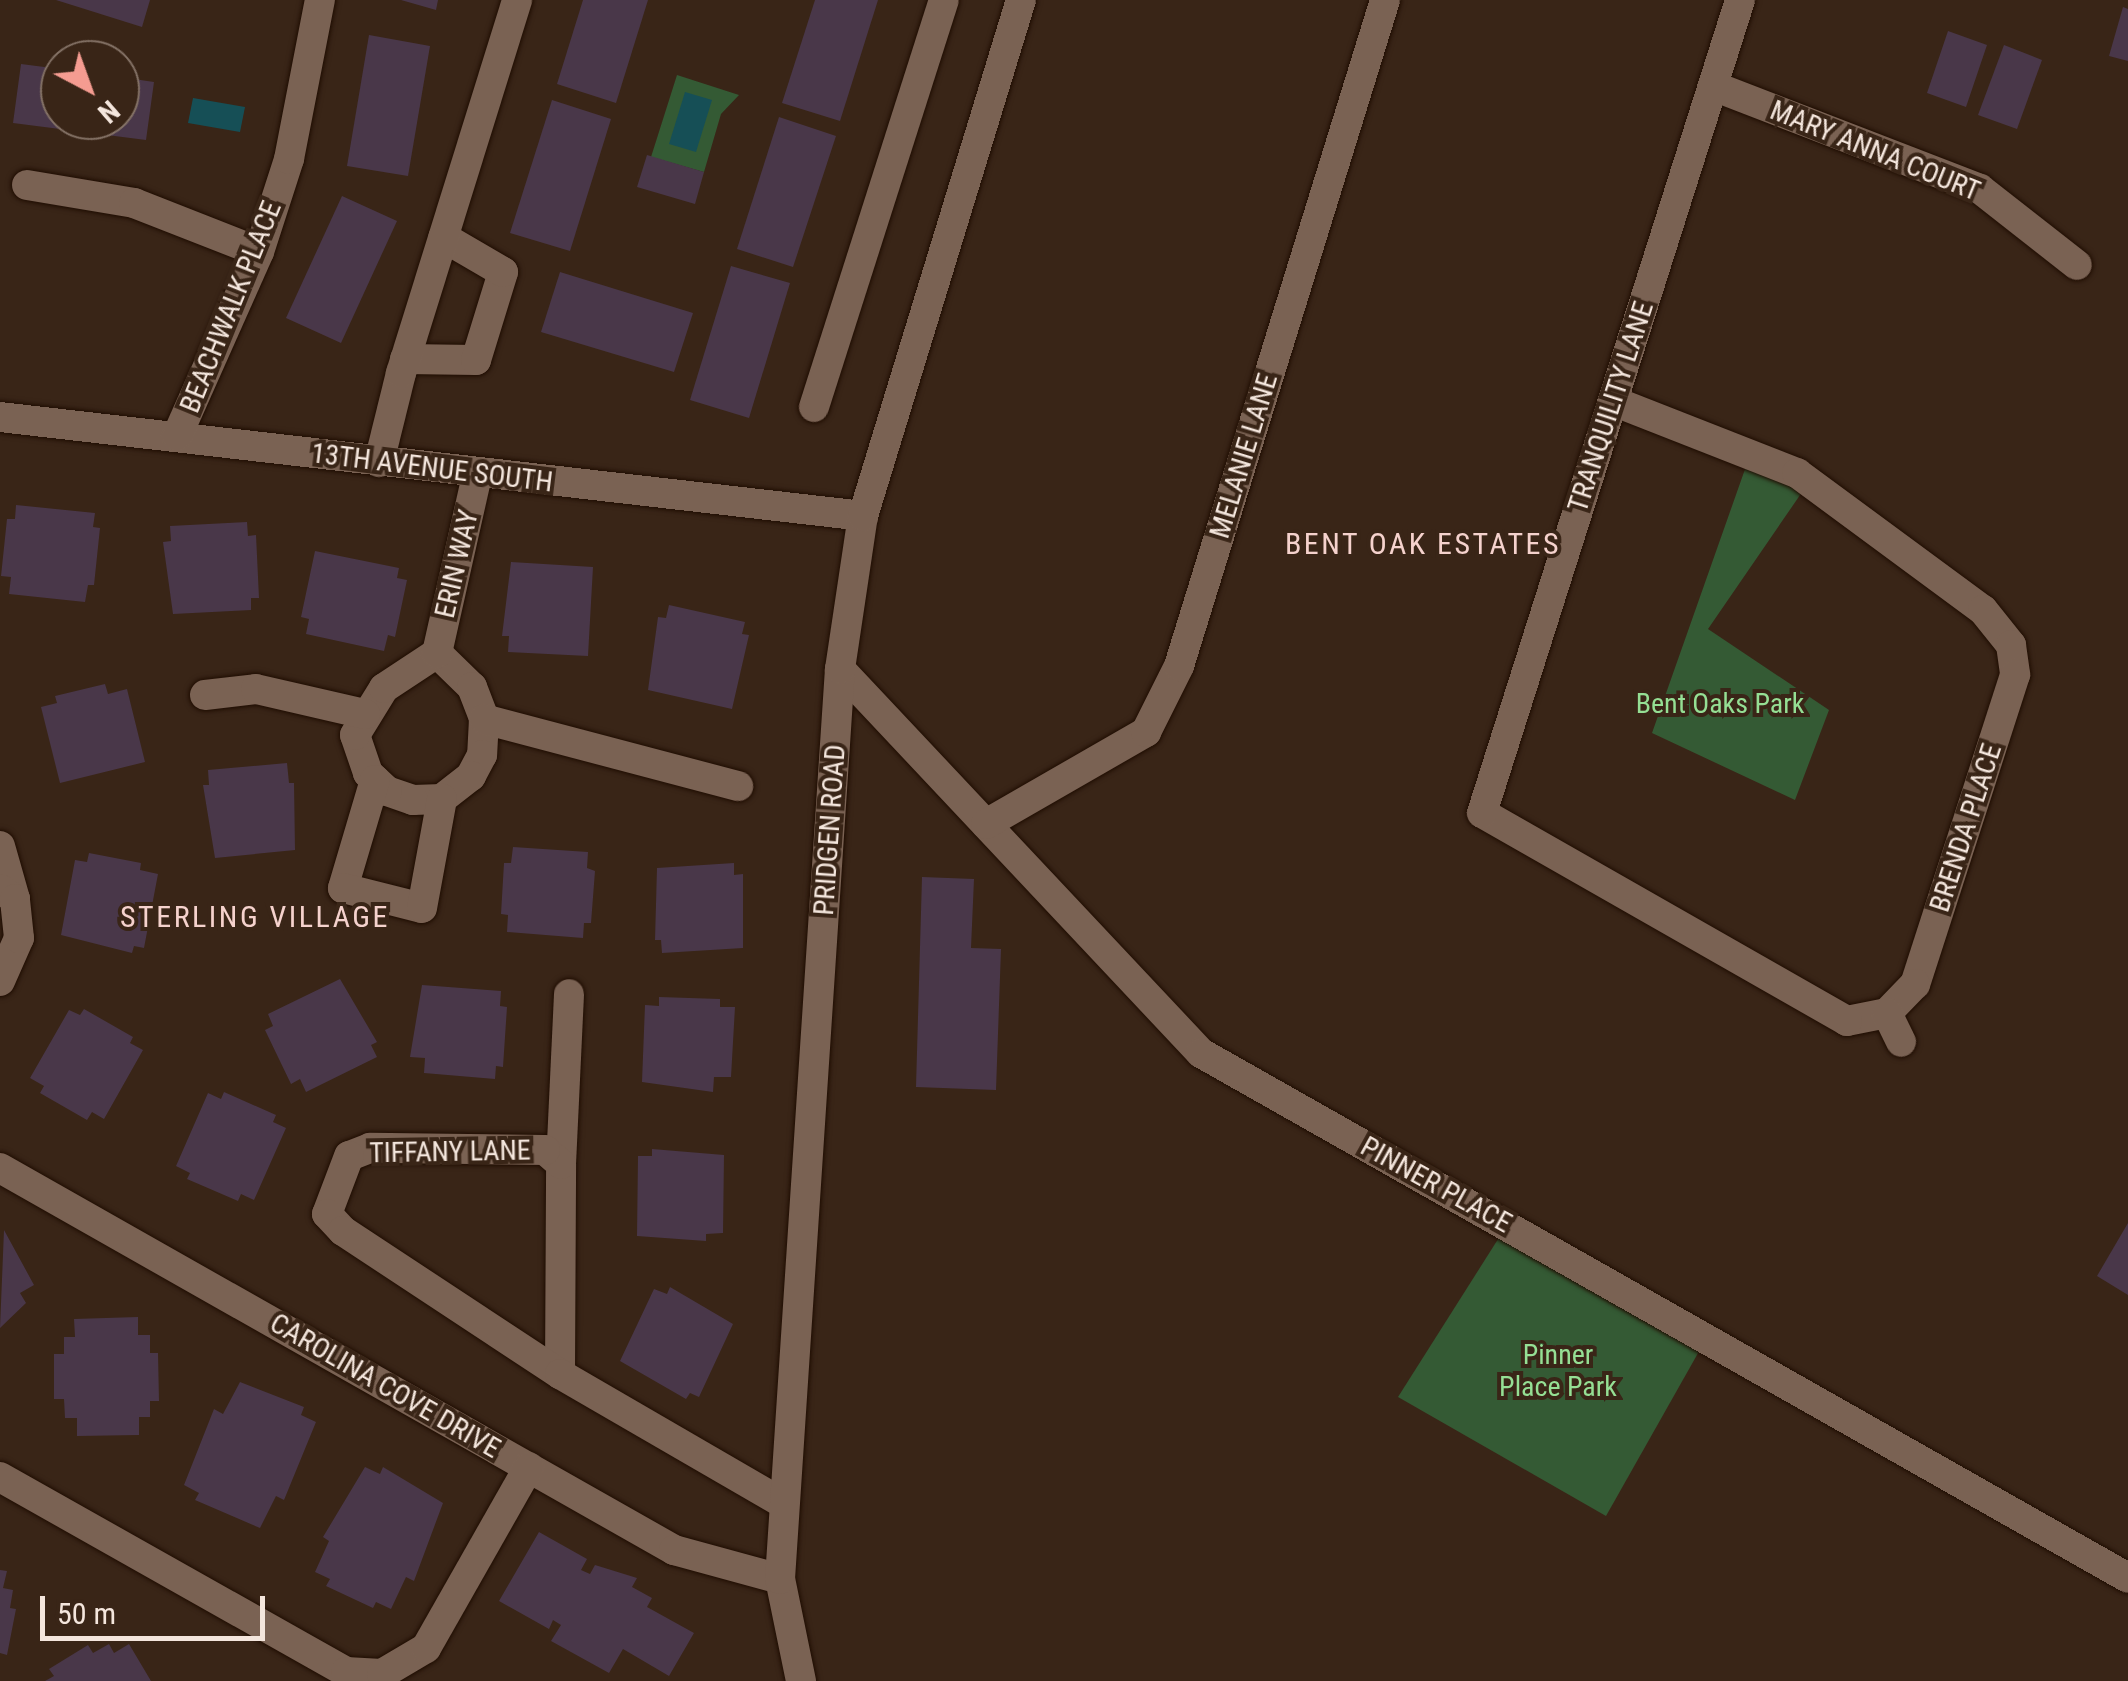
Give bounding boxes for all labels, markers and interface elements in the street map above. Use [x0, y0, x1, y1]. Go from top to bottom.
north arrow [40, 40, 140, 140]
text: N [91, 93, 126, 130]
street label: MARY ANNA COURT [1765, 94, 1985, 208]
street label: BEACHWALK PLACE [173, 196, 289, 418]
street label: TRANQUILITY LANE [1561, 298, 1661, 516]
street label: MELANIE LANE [1203, 370, 1285, 542]
street label: 13TH AVENUE SOUTH [309, 437, 555, 499]
street label: ERIN WAY [428, 507, 486, 621]
district label: BENT OAK ESTATES [1285, 526, 1561, 562]
park label: Bent Oaks Park [1636, 687, 1804, 721]
street label: BRENDA PLACE [1923, 740, 2009, 916]
street label: PRIDGEN ROAD [807, 743, 853, 917]
district label: STERLING VILLAGE [120, 899, 390, 935]
street label: PINNER PLACE [1355, 1130, 1517, 1240]
street label: TIFFANY LANE [369, 1134, 531, 1170]
street label: CAROLINA COVE DRIVE [264, 1306, 506, 1466]
park label: Pinner Place Park [1499, 1338, 1617, 1404]
scale bar [45, 1576, 270, 1638]
text: 50 m [57, 1596, 116, 1631]

